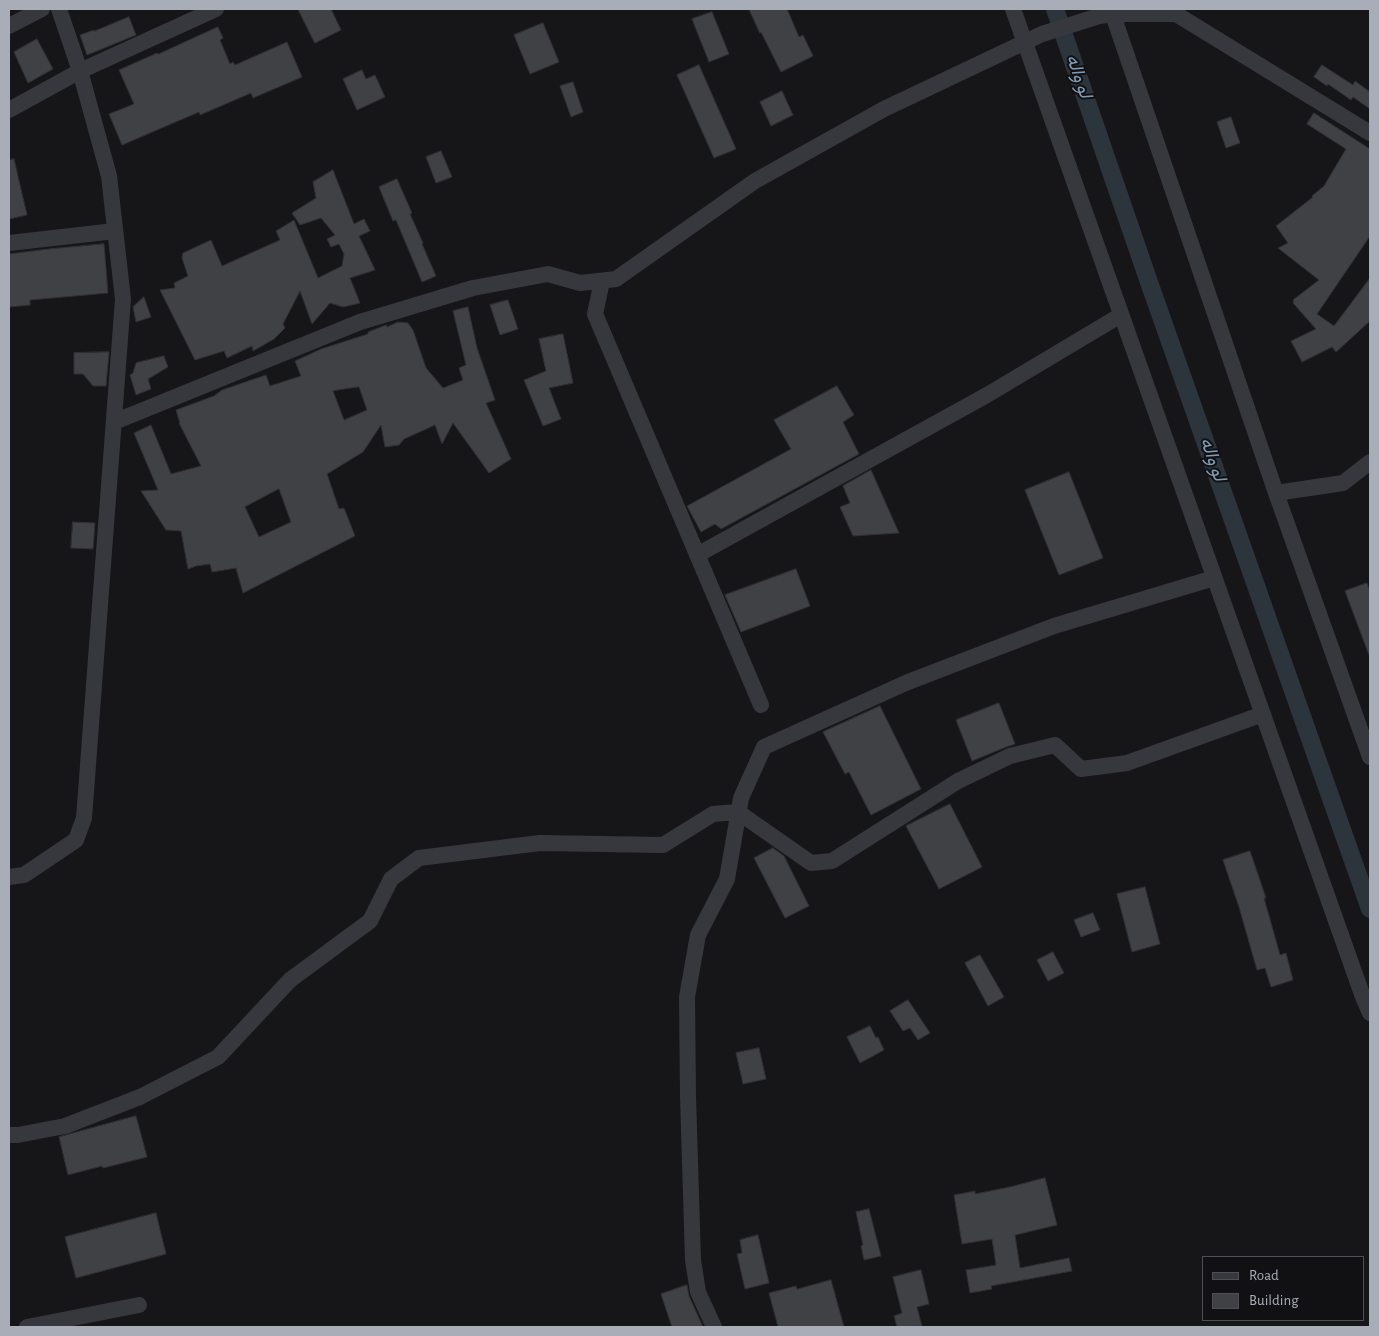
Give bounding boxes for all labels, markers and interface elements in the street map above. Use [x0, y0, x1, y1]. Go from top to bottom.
water label: لو واله [1061, 51, 1097, 101]
water label: لو واله [1195, 434, 1231, 484]
legend [1202, 1256, 1364, 1321]
text: Road [1249, 1268, 1279, 1283]
text: Building [1249, 1293, 1299, 1308]

